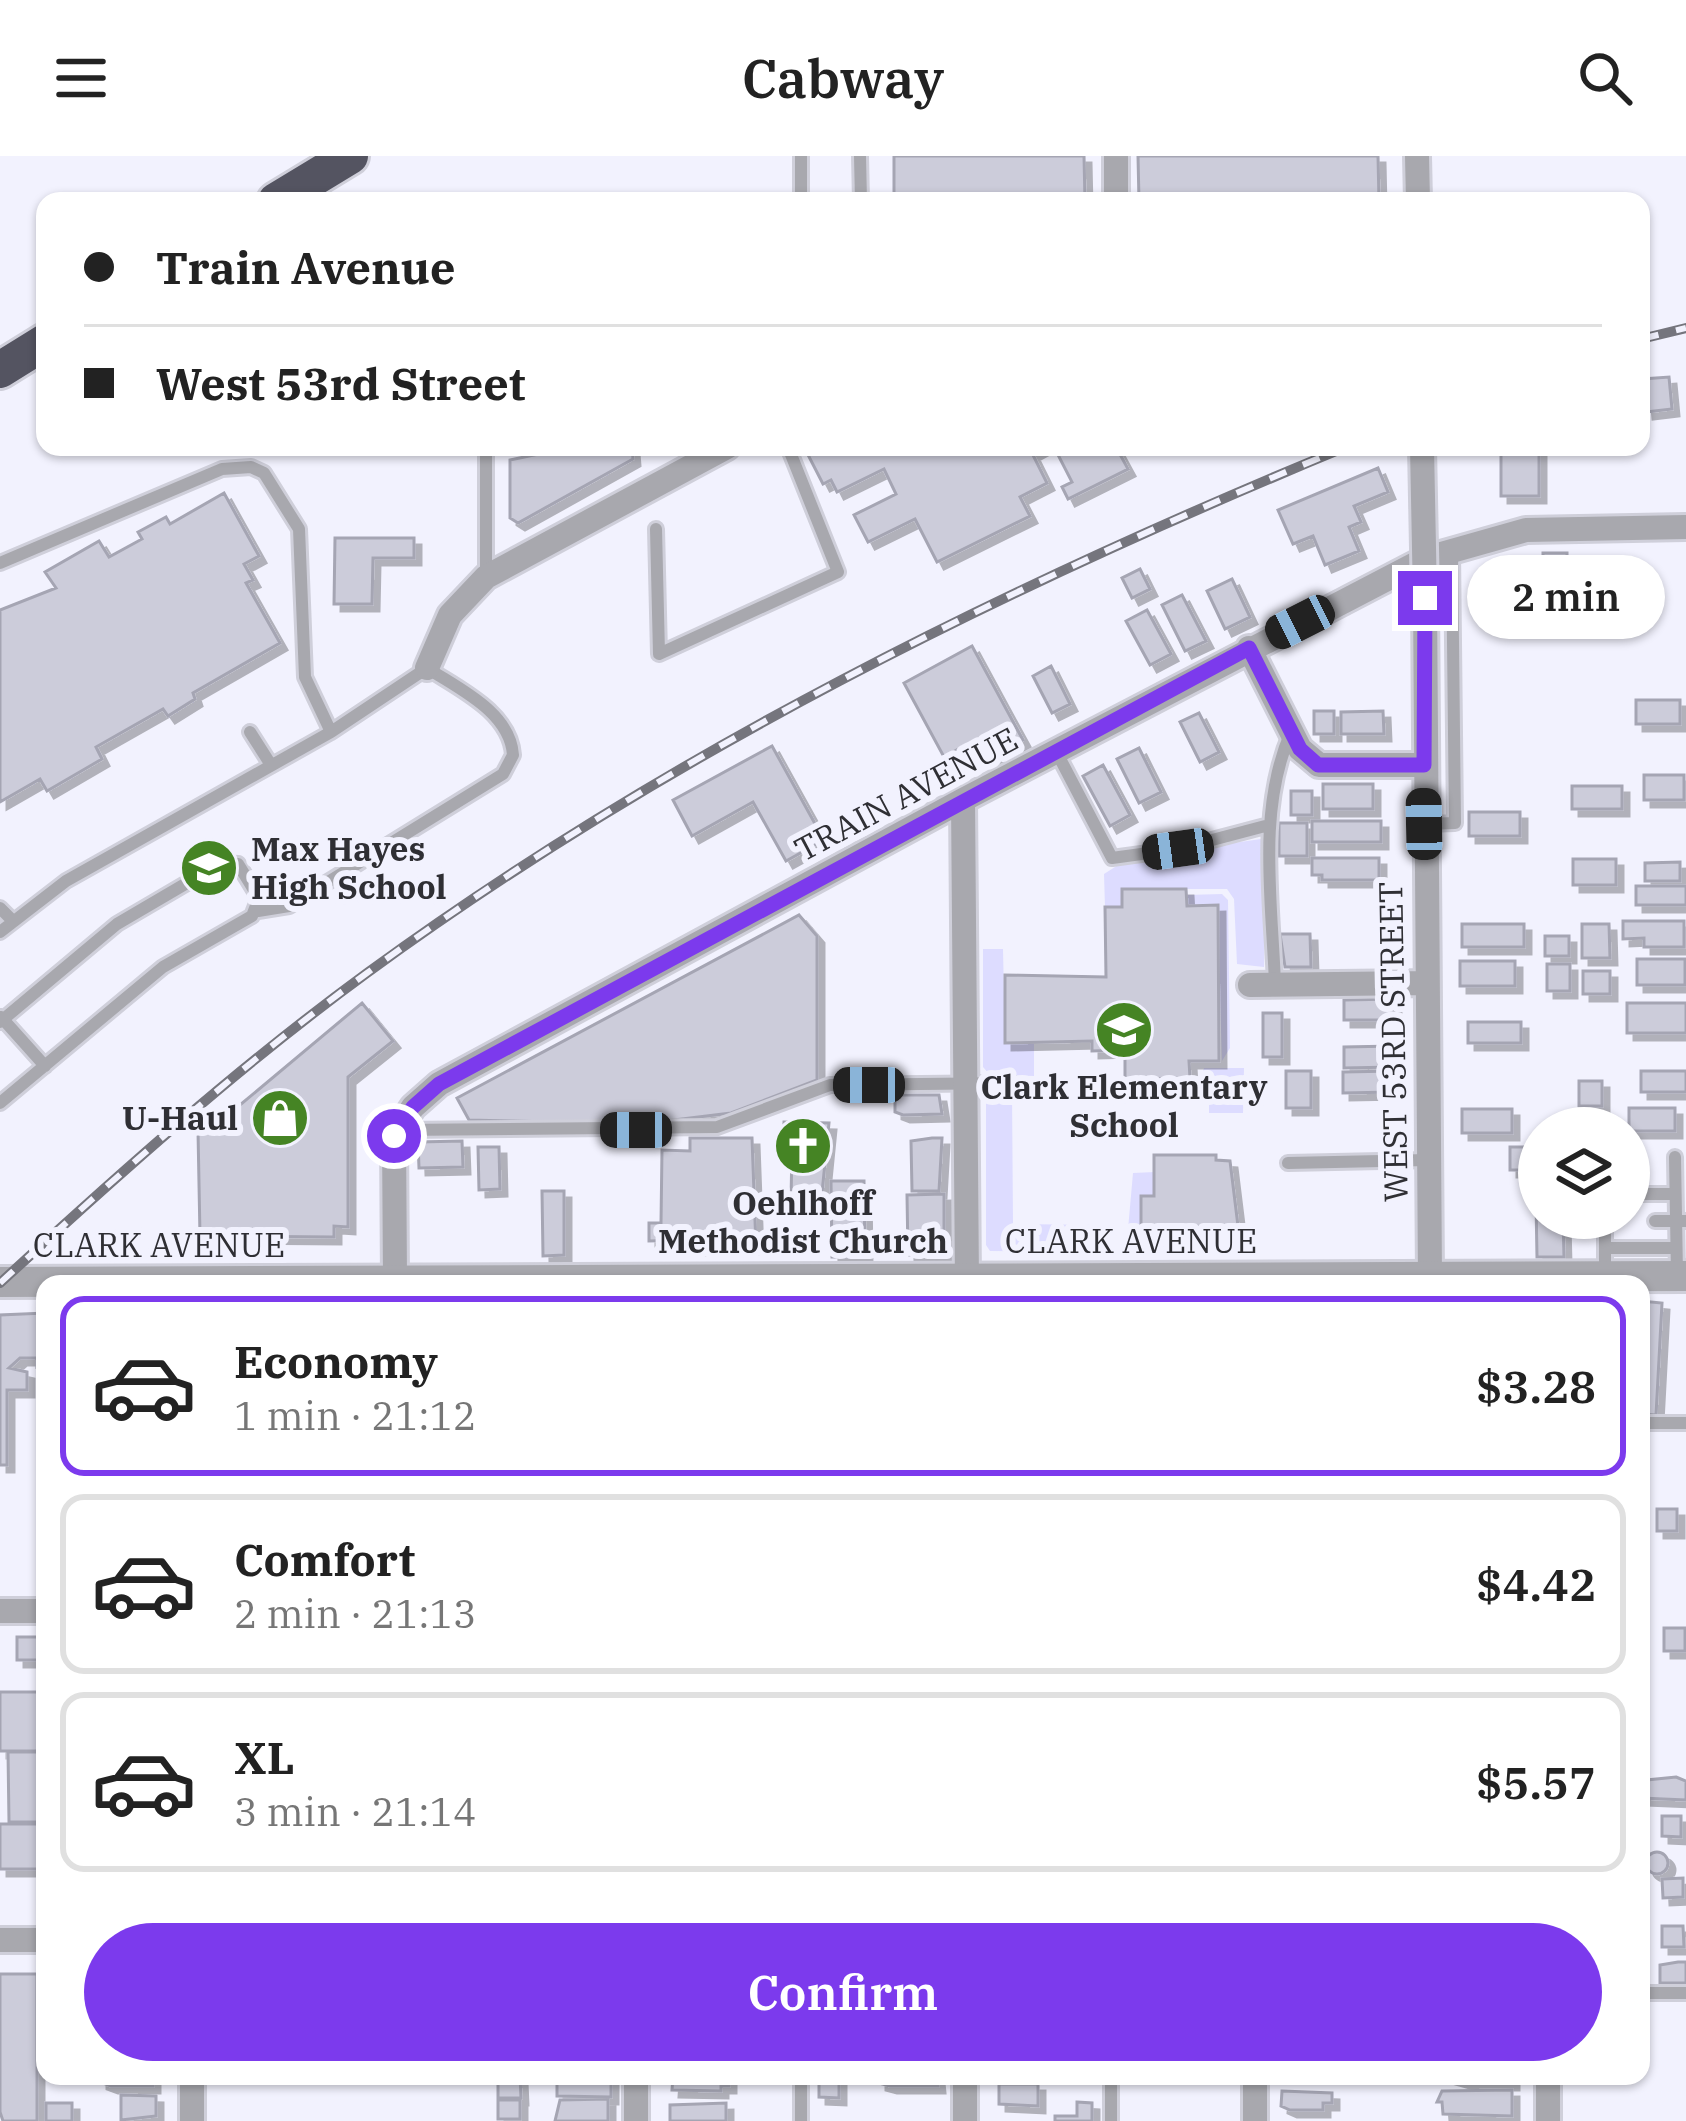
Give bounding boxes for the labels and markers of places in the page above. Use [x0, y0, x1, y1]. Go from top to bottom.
place label: Max Hayes High School [251, 827, 447, 908]
school or university icon: Max Hayes High School [178, 837, 240, 899]
school or university icon: Clark Elementary School [1093, 999, 1155, 1061]
place label: Clark Elementary School [981, 1065, 1268, 1146]
shop icon: U-Haul [249, 1087, 311, 1149]
place label: U-Haul [122, 1096, 238, 1139]
church icon: Oehlhoff Methodist Church [772, 1115, 834, 1177]
place label: Oehlhoff Methodist Church [658, 1181, 948, 1262]

